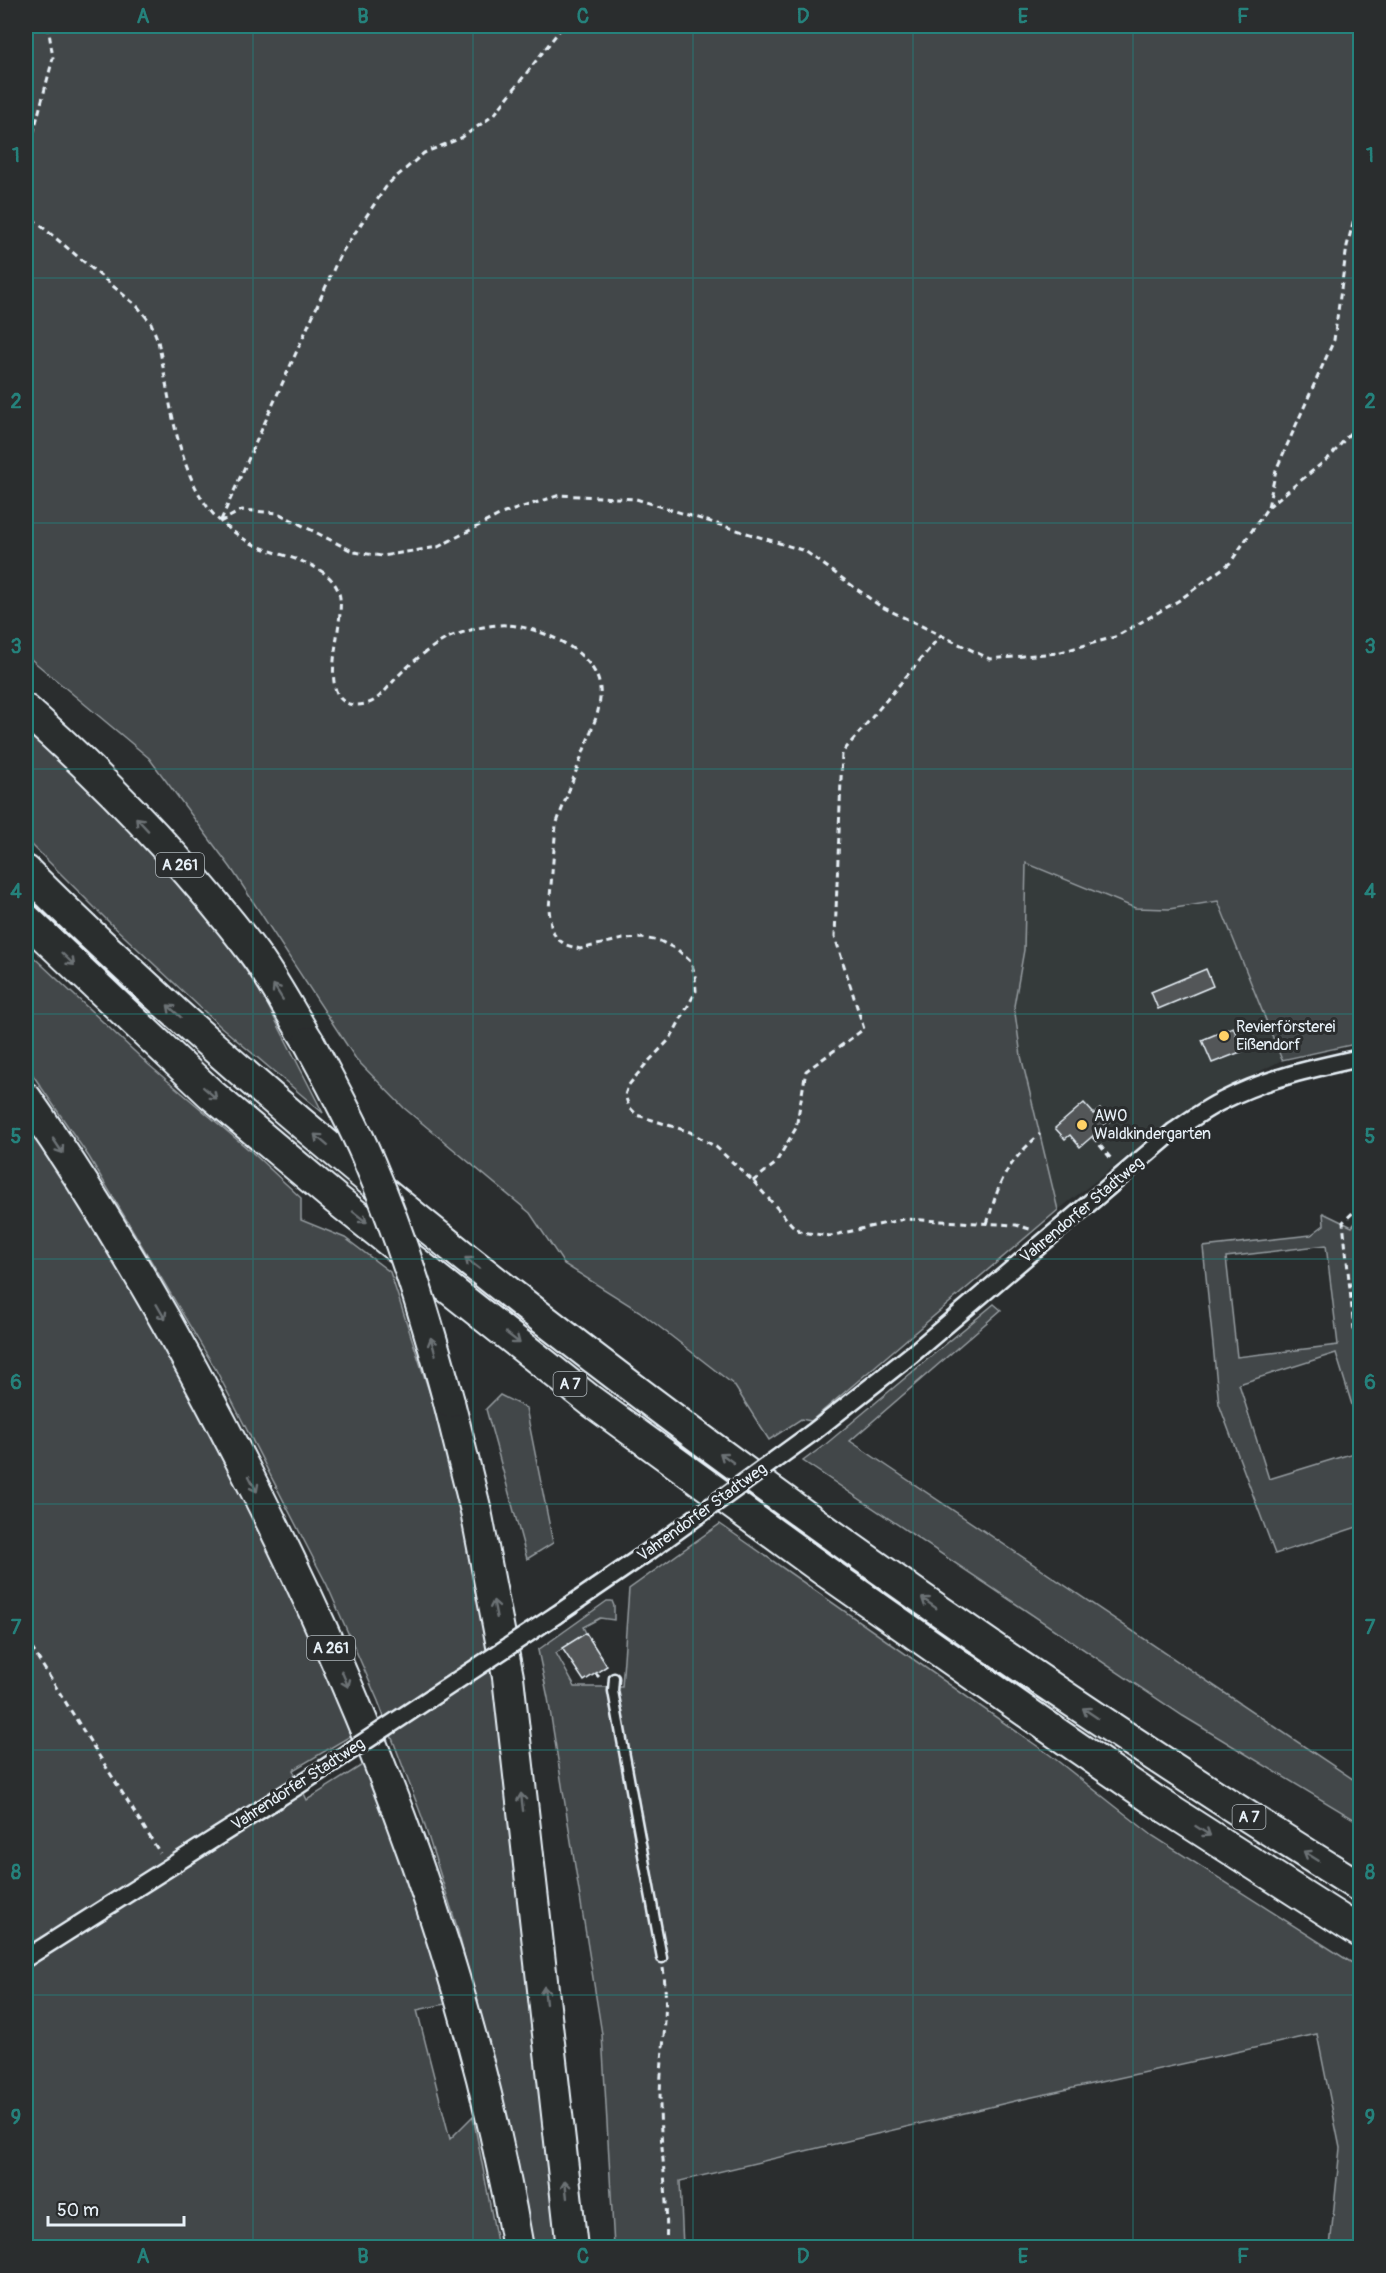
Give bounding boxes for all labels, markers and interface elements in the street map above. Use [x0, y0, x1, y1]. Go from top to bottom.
text: A [137, 4, 150, 29]
text: B [357, 4, 369, 29]
text: C [577, 4, 589, 29]
text: D [797, 4, 810, 29]
text: E [1018, 4, 1029, 29]
text: F [1237, 4, 1249, 29]
text: 1 [12, 143, 20, 168]
text: 1 [1366, 143, 1374, 168]
text: 2 [10, 389, 22, 414]
text: 2 [1364, 389, 1376, 414]
text: 3 [10, 634, 22, 659]
text: 3 [1364, 634, 1376, 659]
one-way arrow [135, 817, 149, 832]
road number: A 261 [156, 853, 204, 877]
text: 4 [10, 879, 22, 904]
text: 4 [1364, 879, 1376, 904]
one-way arrow [60, 952, 75, 967]
one-way arrow [271, 984, 283, 1001]
one-way arrow [167, 1004, 182, 1018]
place label: Revierförsterei Eißendorf [1236, 1017, 1336, 1055]
marker: Revierförsterei Eißendorf [1217, 1029, 1231, 1043]
one-way arrow [202, 1086, 217, 1100]
place label: AWO Waldkindergarten [1094, 1106, 1211, 1144]
marker: AWO Waldkindergarten [1075, 1118, 1089, 1132]
text: 5 [11, 1124, 22, 1149]
text: 5 [1365, 1124, 1376, 1149]
one-way arrow [314, 1133, 329, 1147]
one-way arrow [52, 1138, 64, 1154]
street label: Vahrendorfer Stadtweg [1016, 1152, 1148, 1268]
one-way arrow [351, 1211, 367, 1224]
one-way arrow [464, 1257, 480, 1270]
one-way arrow [155, 1303, 167, 1320]
one-way arrow [504, 1332, 520, 1345]
one-way arrow [427, 1337, 438, 1356]
text: 6 [10, 1370, 22, 1395]
text: 6 [1364, 1370, 1376, 1395]
road number: A 7 [554, 1372, 586, 1396]
one-way arrow [720, 1451, 736, 1464]
street label: Vahrendorfer Stadtweg [633, 1458, 771, 1566]
one-way arrow [247, 1475, 259, 1493]
one-way arrow [921, 1597, 937, 1609]
one-way arrow [489, 1600, 500, 1619]
text: 7 [11, 1615, 22, 1640]
text: 7 [1365, 1615, 1376, 1640]
road number: A 261 [307, 1636, 355, 1660]
one-way arrow [340, 1670, 351, 1688]
one-way arrow [1082, 1707, 1098, 1719]
street label: Vahrendorfer Stadtweg [227, 1733, 369, 1835]
one-way arrow [517, 1792, 528, 1812]
road number: A 7 [1232, 1805, 1266, 1829]
one-way arrow [1195, 1825, 1212, 1838]
one-way arrow [1303, 1850, 1320, 1862]
text: 8 [11, 1860, 21, 1885]
text: 8 [1365, 1860, 1375, 1885]
one-way arrow [539, 1986, 550, 2006]
text: 9 [11, 2105, 21, 2130]
text: 9 [1365, 2105, 1375, 2130]
one-way arrow [560, 2180, 571, 2200]
scale bar [48, 2189, 184, 2227]
text: 50 m [57, 2199, 99, 2222]
text: A [137, 2244, 150, 2269]
text: B [357, 2244, 369, 2269]
text: C [577, 2244, 589, 2269]
text: D [797, 2244, 810, 2269]
text: E [1018, 2244, 1029, 2269]
text: F [1237, 2244, 1249, 2269]

